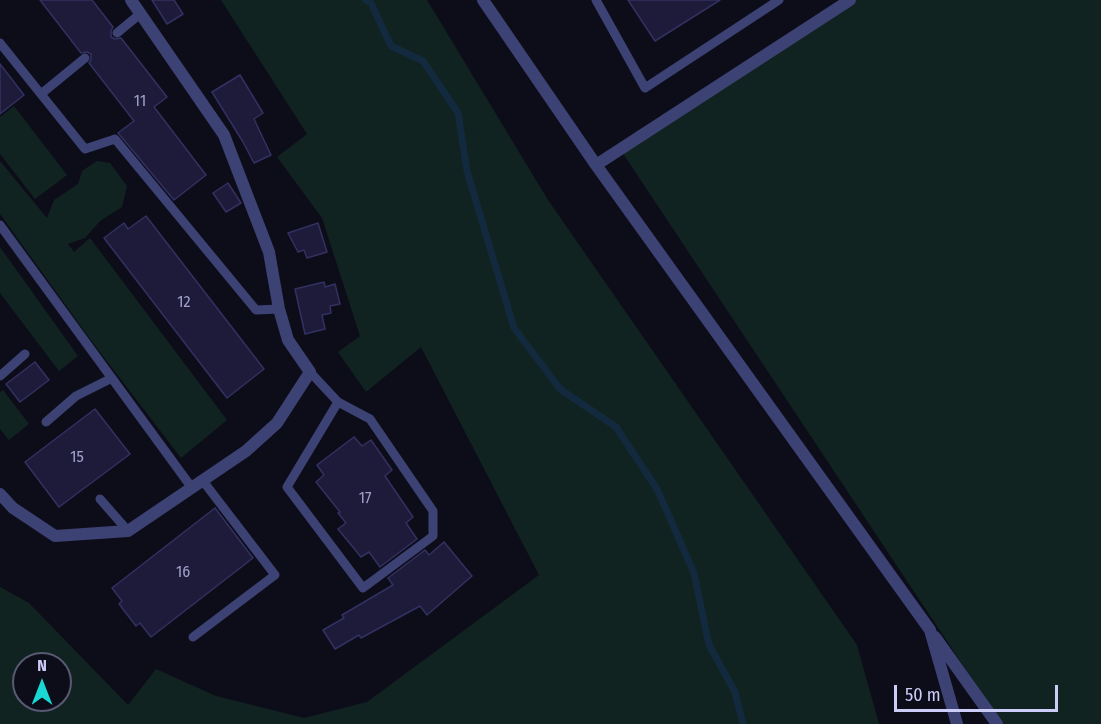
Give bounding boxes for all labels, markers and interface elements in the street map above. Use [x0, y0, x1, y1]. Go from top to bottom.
house number: 11 [134, 92, 146, 112]
house number: 12 [177, 293, 191, 313]
house number: 15 [70, 448, 84, 468]
house number: 17 [359, 489, 371, 509]
house number: 16 [176, 563, 190, 583]
north arrow [12, 652, 72, 712]
text: N [37, 656, 47, 675]
scale bar [897, 673, 1060, 711]
text: 50 m [905, 684, 941, 706]

